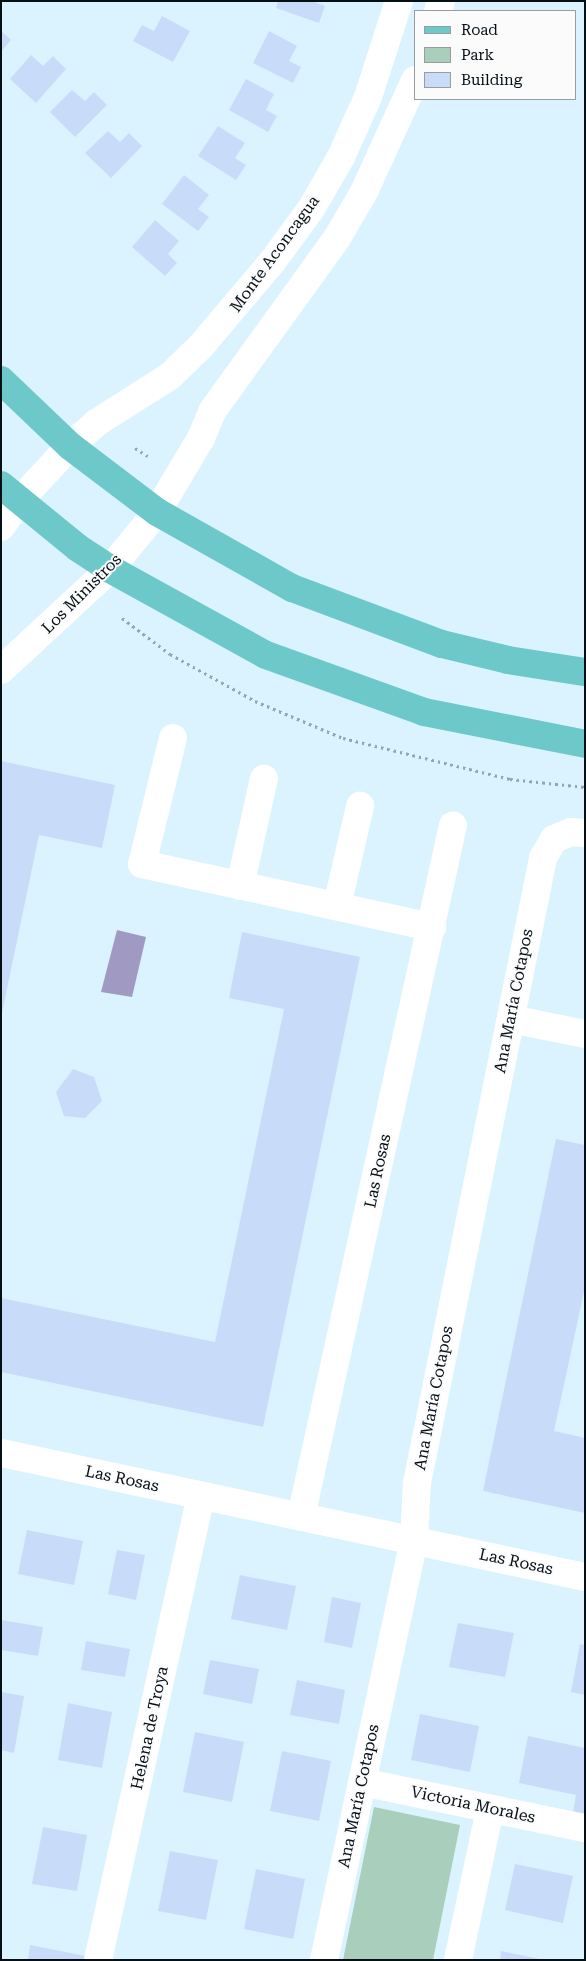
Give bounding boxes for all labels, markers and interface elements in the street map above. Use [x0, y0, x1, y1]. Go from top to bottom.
legend [414, 10, 576, 100]
text: Road [461, 21, 498, 39]
text: Park [461, 46, 494, 64]
text: Building [461, 71, 522, 89]
street label: Monte Aconcagua [226, 192, 324, 316]
street label: Los Ministros [38, 550, 126, 638]
street label: Ana María Cotapos [491, 927, 537, 1075]
street label: Las Rosas [361, 1132, 395, 1210]
street label: Ana María Cotapos [411, 1324, 457, 1472]
street label: Las Rosas [83, 1462, 161, 1496]
street label: Las Rosas [477, 1545, 555, 1579]
street label: Helena de Troya [128, 1664, 172, 1792]
street label: Ana María Cotapos [334, 1722, 384, 1870]
street label: Victoria Morales [409, 1782, 537, 1828]

